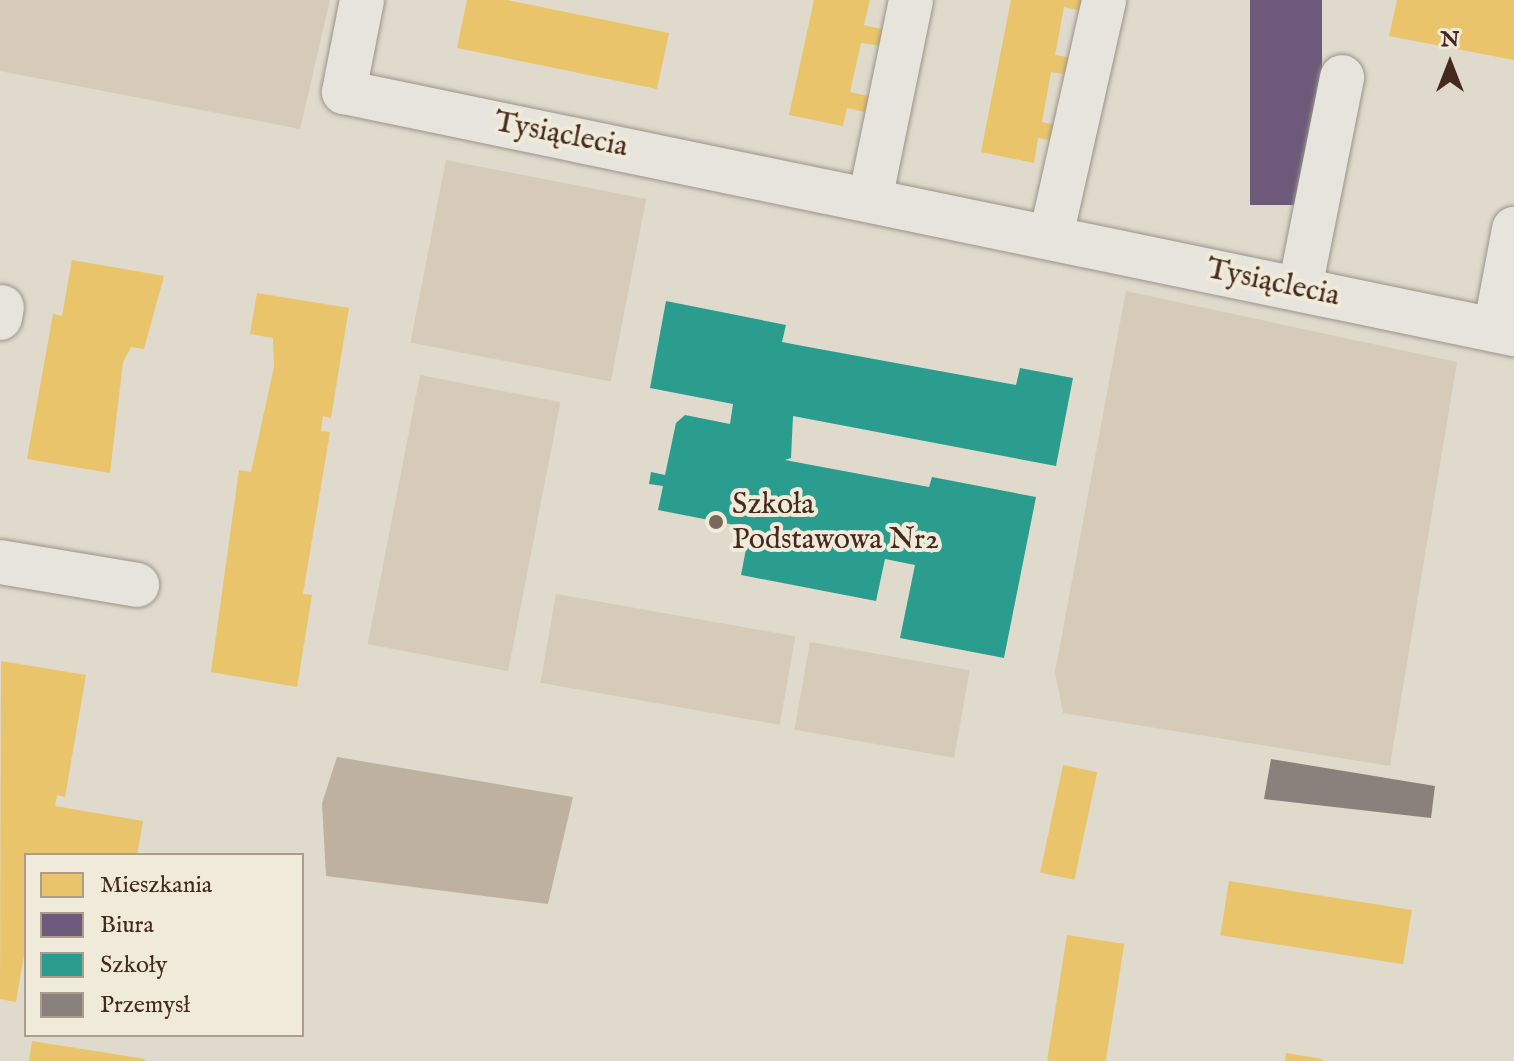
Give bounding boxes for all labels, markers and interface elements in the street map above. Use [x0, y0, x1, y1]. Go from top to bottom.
north arrow [1410, 24, 1490, 104]
text: N [1440, 26, 1460, 54]
street label: Tysiąclecia [491, 104, 631, 166]
street label: Tysiąclecia [1203, 251, 1343, 315]
place label: Szkoła Podstawowa Nr2 [732, 487, 939, 558]
marker: Szkoła Podstawowa Nr2 [707, 513, 725, 531]
legend [24, 853, 304, 1037]
text: Mieszkania [100, 870, 212, 901]
text: Biura [100, 910, 154, 941]
text: Szkoły [100, 950, 167, 981]
text: Przemysł [100, 990, 190, 1021]

